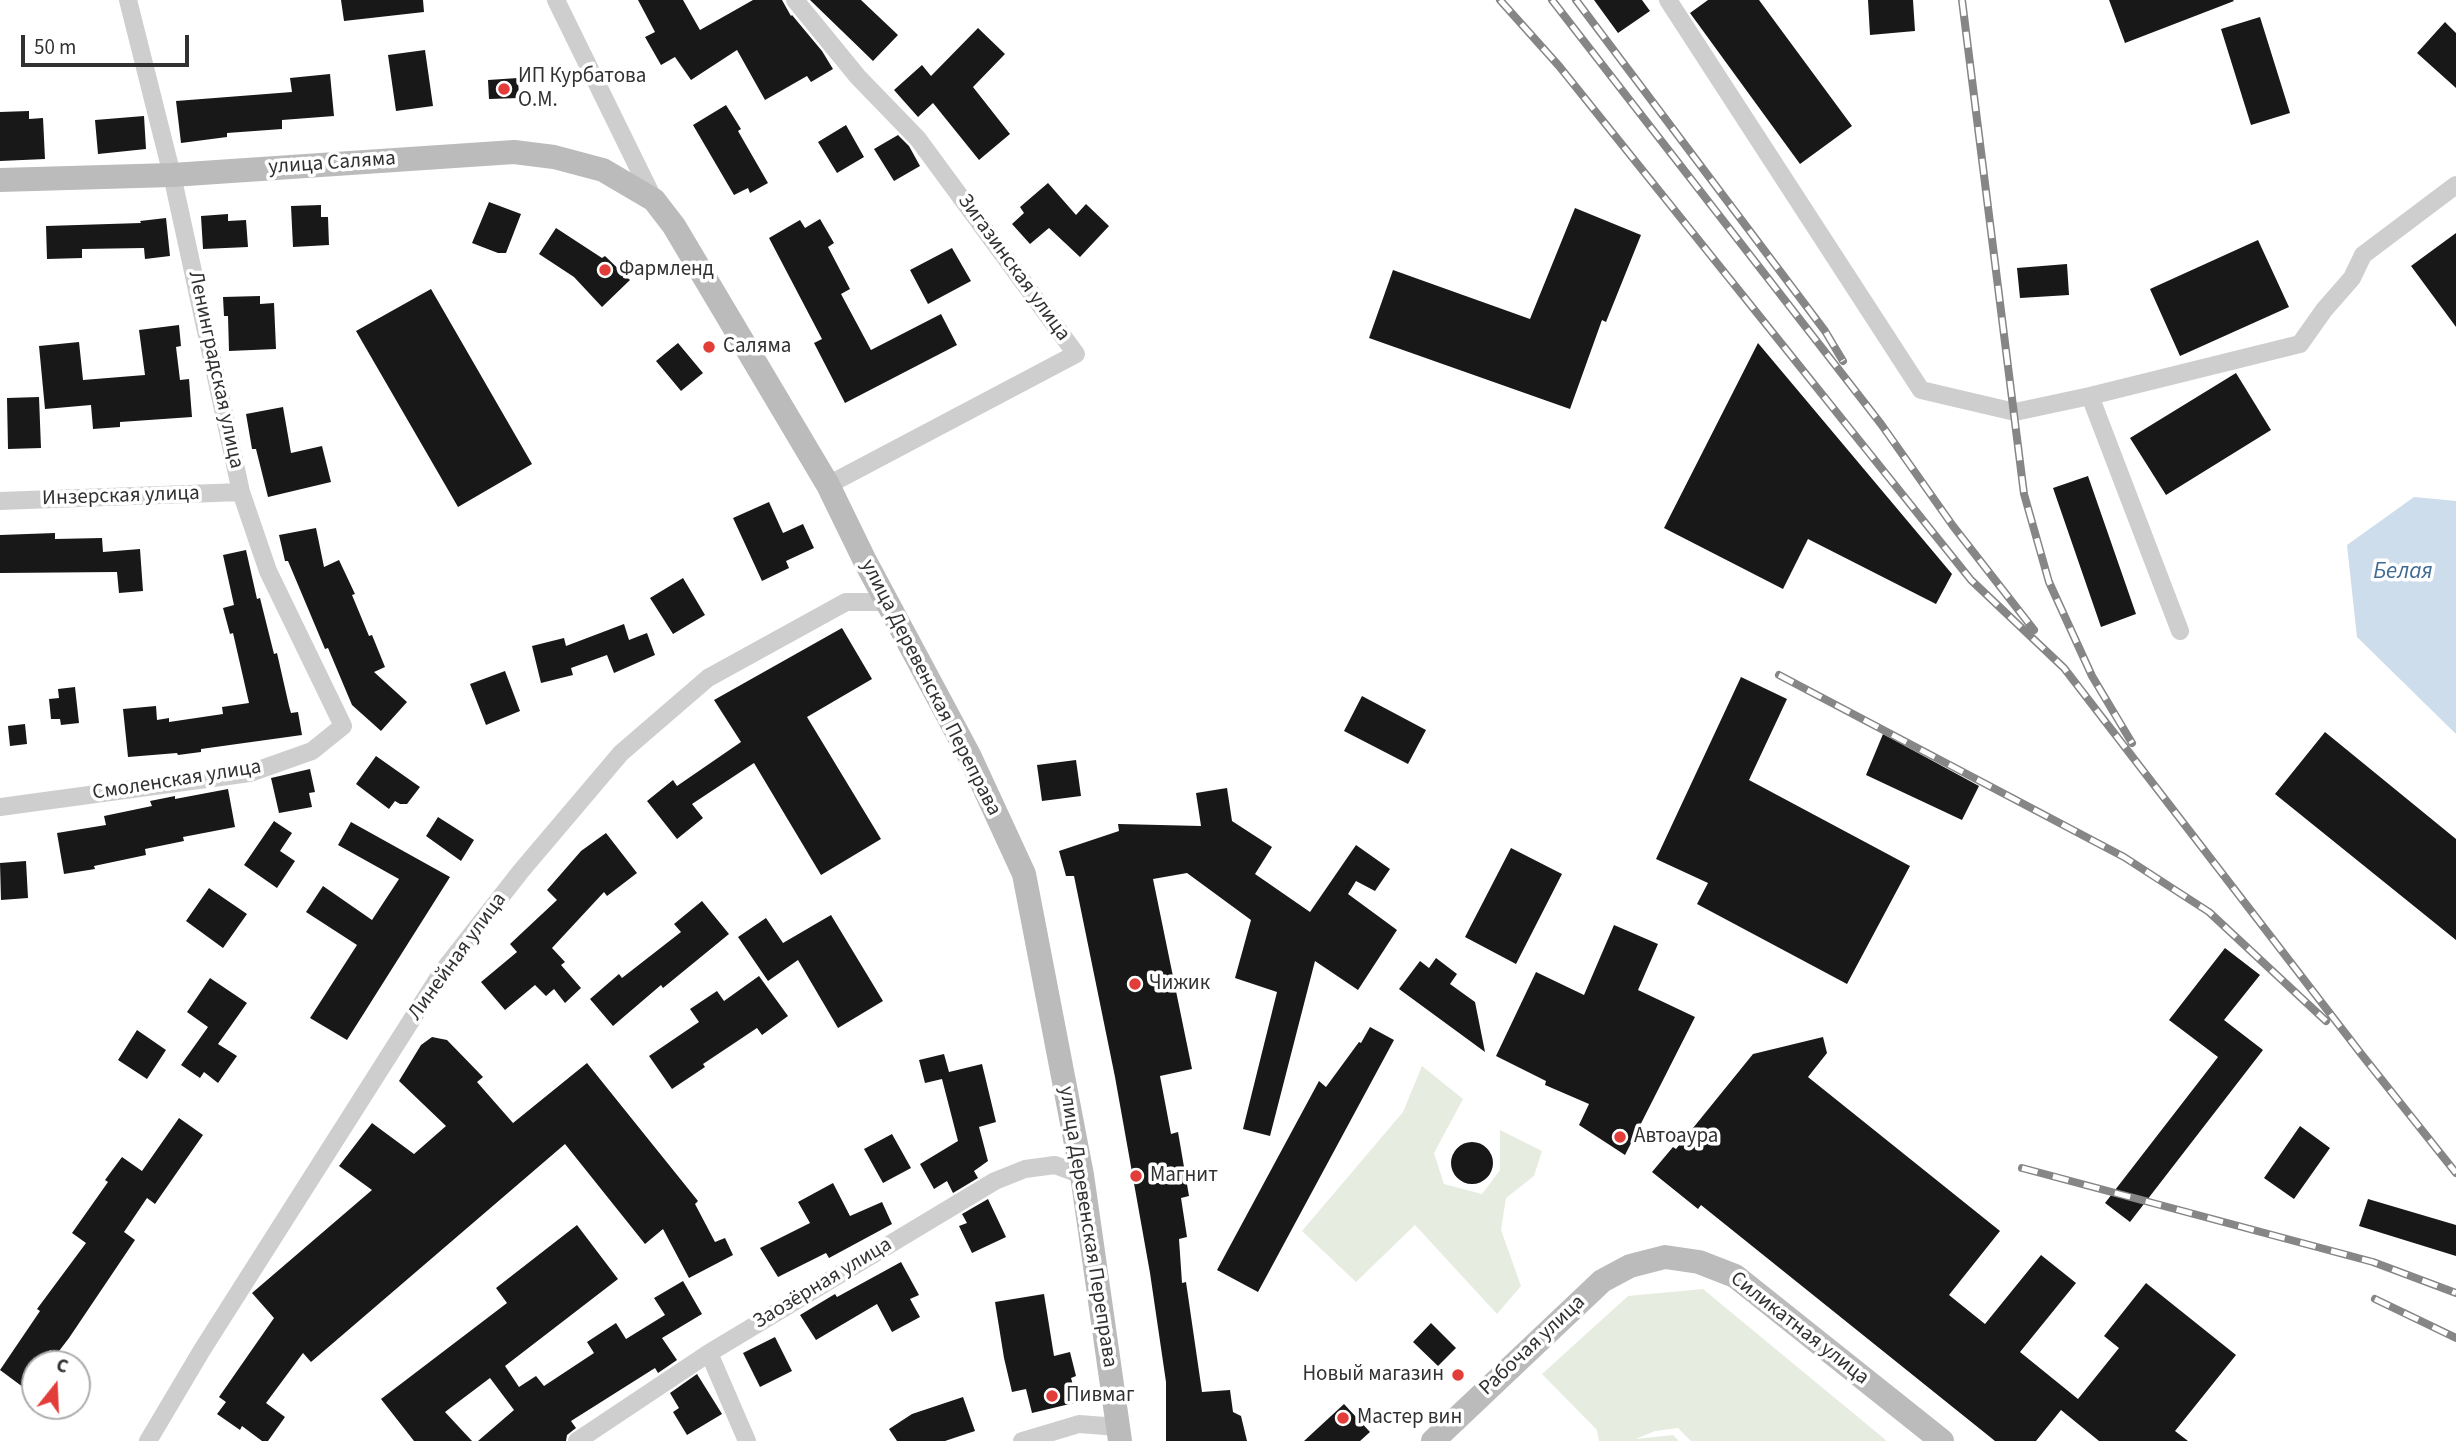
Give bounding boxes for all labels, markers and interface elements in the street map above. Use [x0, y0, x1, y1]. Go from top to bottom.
scale bar [24, 21, 192, 65]
text: 50 m [34, 32, 76, 62]
place label: ИП Курбатова О.М. [518, 64, 646, 114]
marker: ИП Курбатова О.М. [496, 81, 512, 97]
street label: улица Саляма [267, 147, 397, 181]
street label: Зигазинская улица [951, 190, 1075, 346]
place label: Фармленд [619, 257, 714, 283]
marker: Фармленд [597, 262, 613, 278]
street label: Ленинградская улица [182, 269, 248, 471]
place label: Саляма [723, 334, 791, 360]
marker: Саляма [701, 339, 717, 355]
street label: Инзерская улица [42, 482, 200, 512]
street label: улица Деревенская Переправа [854, 556, 1006, 820]
water label: Белая [2373, 559, 2433, 587]
street label: Смоленская улица [91, 755, 263, 807]
street label: Линейная улица [403, 888, 513, 1026]
place label: Чижик [1149, 971, 1210, 997]
marker: Чижик [1127, 976, 1143, 992]
street label: улица Деревенская Переправа [1052, 1085, 1122, 1369]
place label: Автоаура [1634, 1124, 1718, 1150]
marker: Автоаура [1612, 1129, 1628, 1145]
place label: Магнит [1150, 1163, 1218, 1189]
marker: Магнит [1128, 1168, 1144, 1184]
street label: Заозёрная улица [749, 1233, 897, 1335]
street label: Силикатная улица [1724, 1267, 1874, 1391]
street label: Рабочая улица [1475, 1290, 1591, 1402]
north arrow [21, 1350, 91, 1420]
text: С [53, 1352, 71, 1381]
place label: Новый магазин [1302, 1362, 1444, 1388]
marker: Новый магазин [1450, 1367, 1466, 1383]
place label: Пивмаг [1066, 1383, 1135, 1409]
marker: Пивмаг [1044, 1388, 1060, 1404]
place label: Мастер вин [1357, 1405, 1462, 1431]
marker: Мастер вин [1335, 1410, 1351, 1426]

